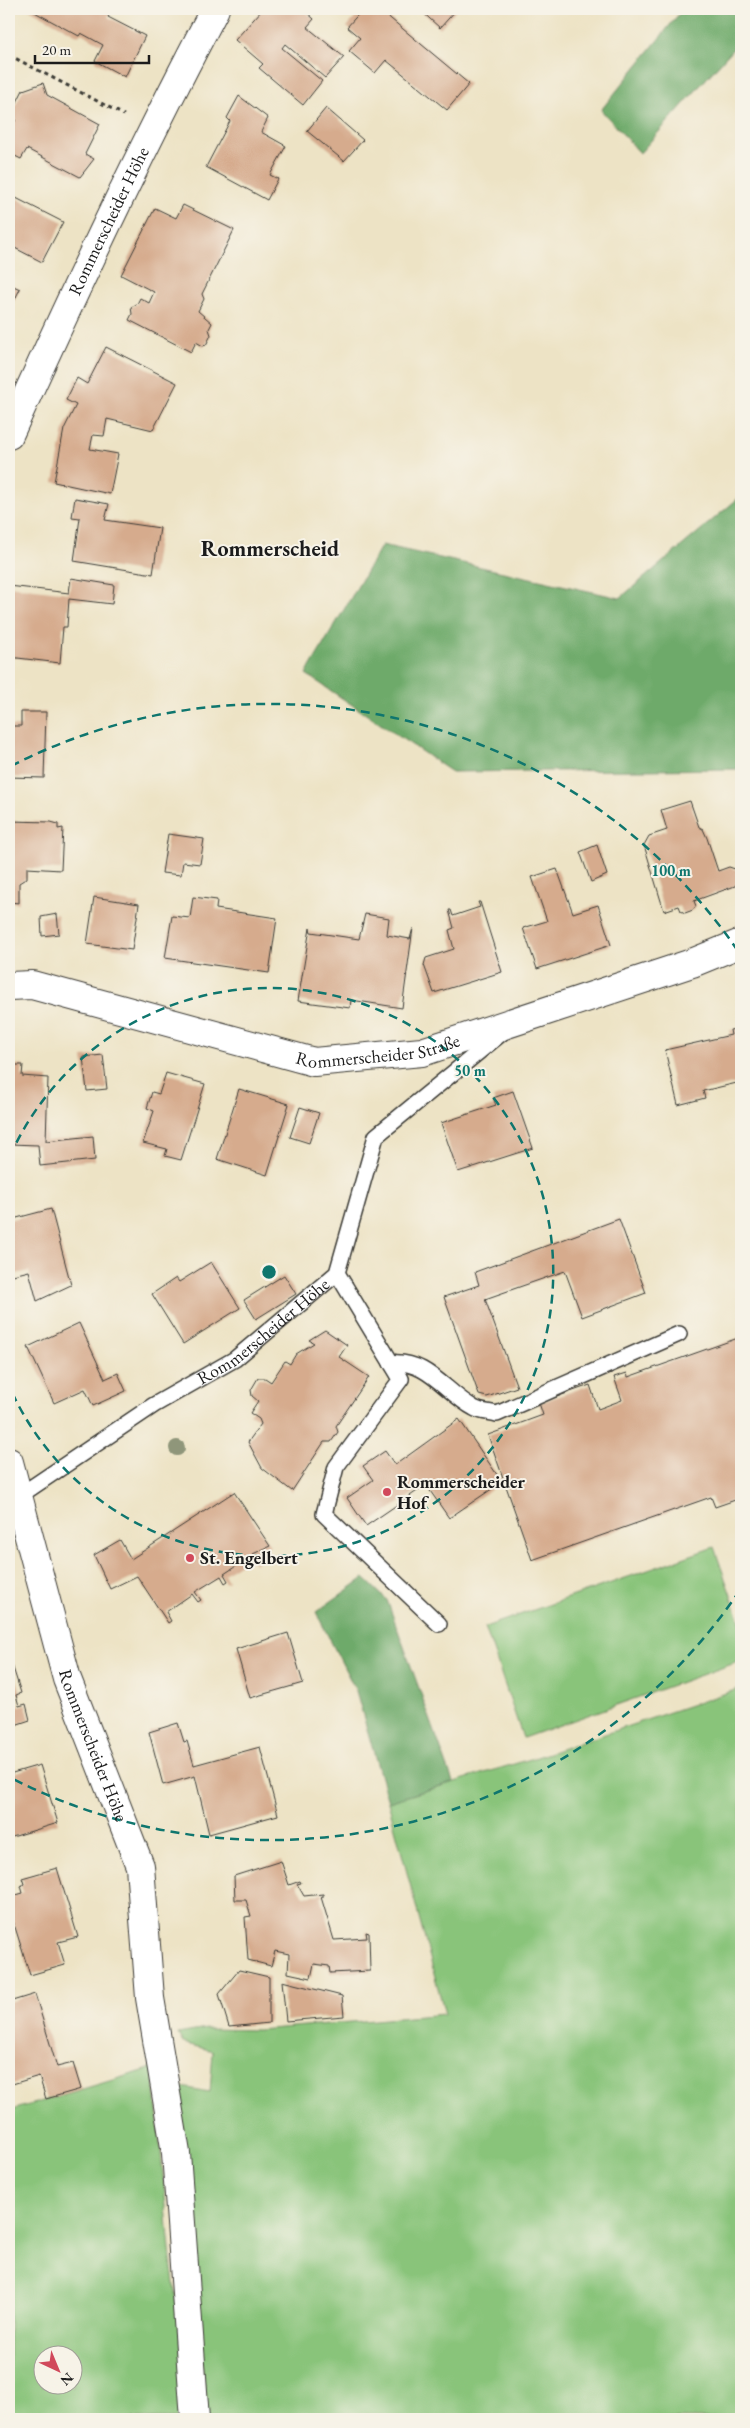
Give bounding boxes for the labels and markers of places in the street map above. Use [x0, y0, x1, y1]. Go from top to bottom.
centre of rings [260, 1263, 278, 1281]
place label: Rommerscheider Hof [397, 1470, 526, 1514]
marker: Rommerscheider Hof [381, 1486, 393, 1498]
place label: St. Engelbert [200, 1546, 298, 1569]
marker: St. Engelbert [184, 1552, 196, 1564]

